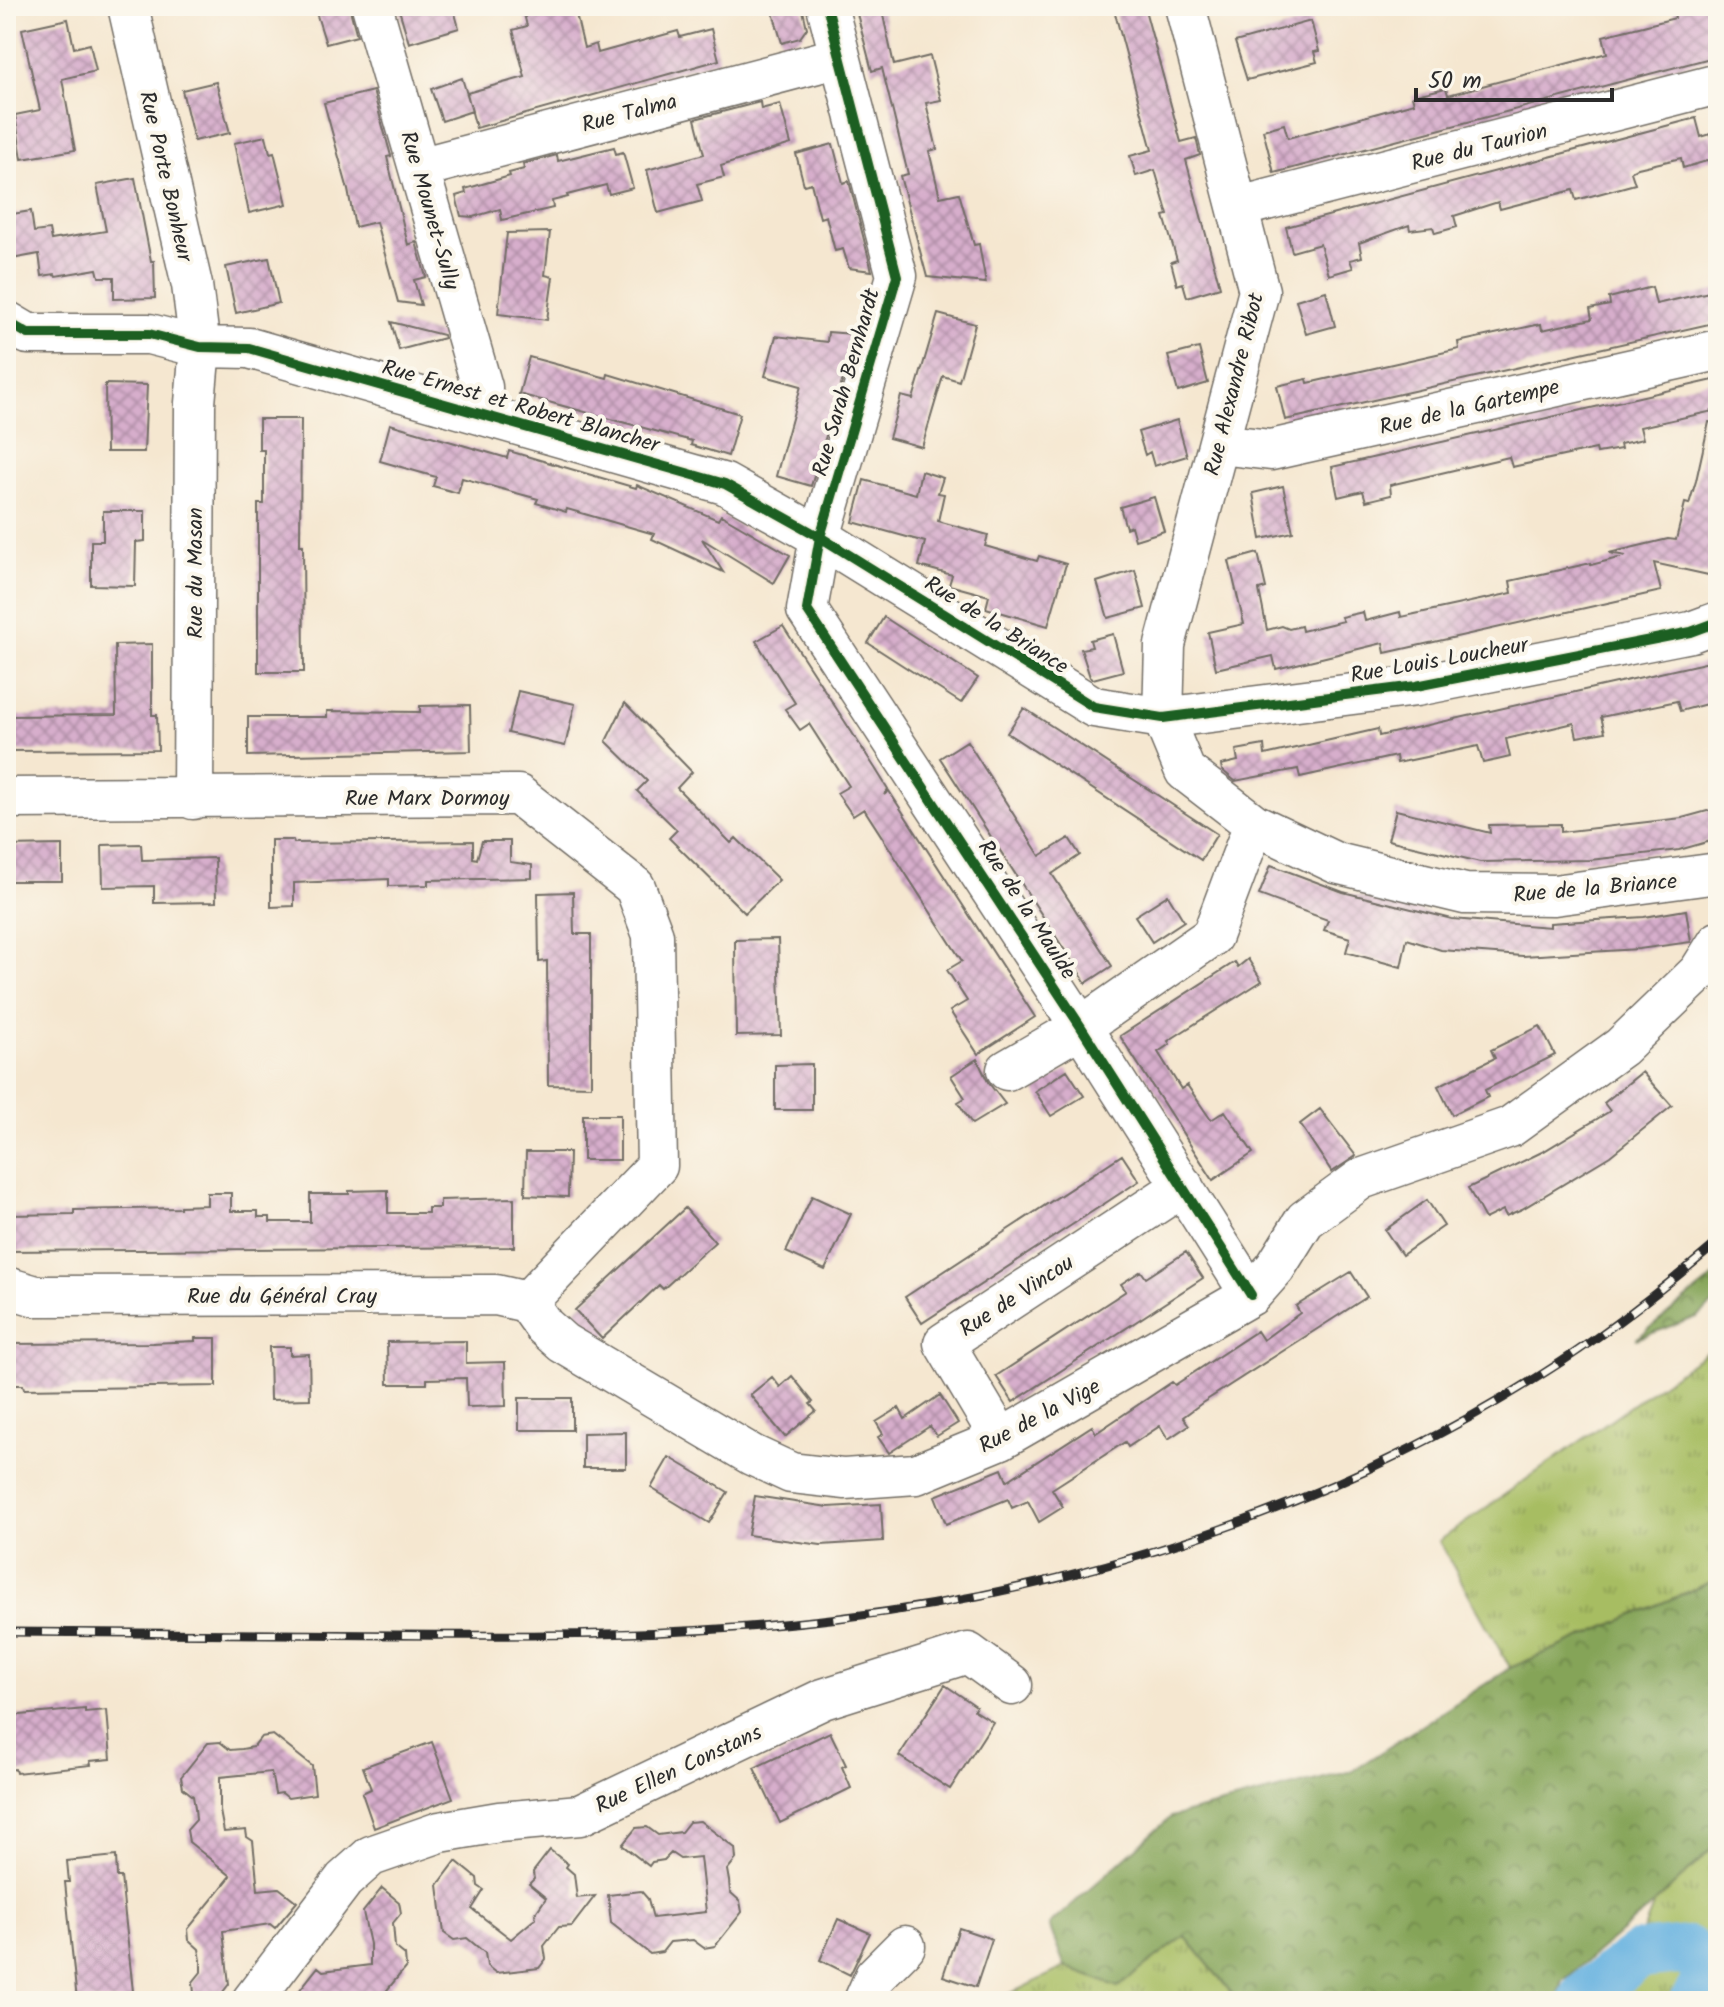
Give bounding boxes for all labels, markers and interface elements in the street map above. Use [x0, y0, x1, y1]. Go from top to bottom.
scale bar [1416, 52, 1612, 102]
text: 50 m [1428, 62, 1482, 101]
street label: Rue Talma [578, 85, 681, 144]
street label: Rue Porte Bonheur [128, 88, 202, 267]
street label: Rue du Taurion [1408, 115, 1551, 182]
street label: Rue Mounet-Sully [389, 127, 468, 295]
street label: Rue Sarah Bernhardt [804, 284, 891, 481]
street label: Rue Alexandre Ribot [1196, 289, 1275, 480]
street label: Rue Ernest et Robert Blancher [378, 351, 665, 464]
street label: Rue de la Gartempe [1376, 371, 1563, 446]
street label: Rue du Masan [179, 507, 214, 639]
street label: Rue de la Briance [917, 568, 1075, 685]
street label: Rue Louis Loucheur [1348, 628, 1533, 694]
street label: Rue Marx Dormoy [345, 782, 510, 817]
street label: Rue de la Maulde [967, 833, 1084, 987]
street label: Rue de la Briance [1512, 865, 1679, 914]
street label: Rue de Vincou [953, 1247, 1082, 1347]
street label: Rue du Général Cray [187, 1280, 378, 1315]
street label: Rue de la Vige [973, 1370, 1107, 1464]
street label: Rue Ellen Constans [590, 1716, 769, 1824]

